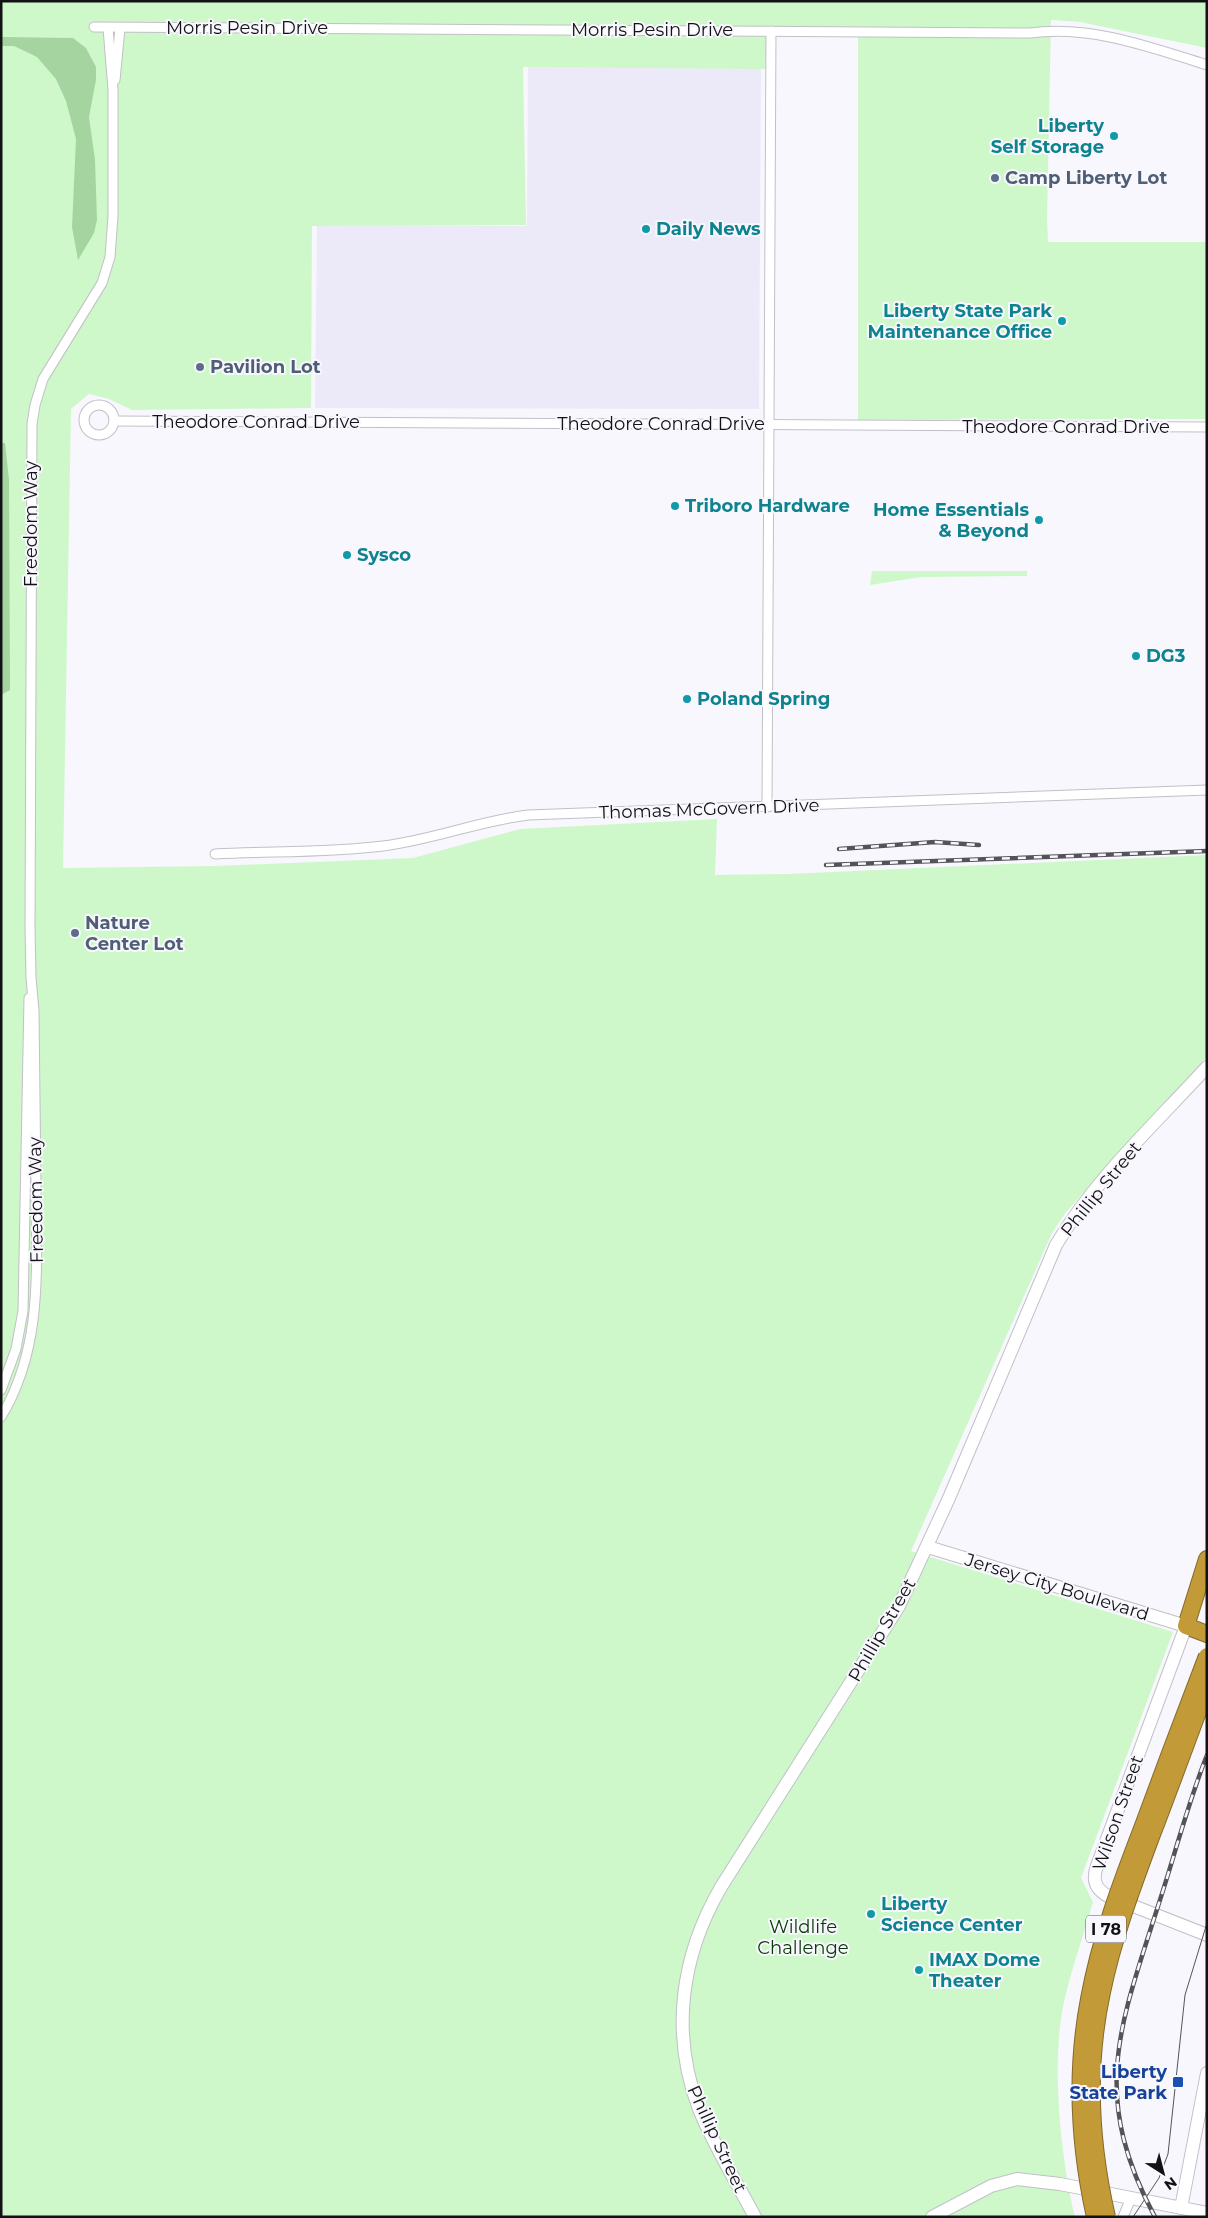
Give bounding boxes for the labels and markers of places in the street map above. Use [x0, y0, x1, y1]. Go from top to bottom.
place label: Liberty Self Storage [991, 115, 1104, 158]
marker: Liberty Self Storage [1108, 130, 1120, 142]
place label: Camp Liberty Lot [1005, 167, 1167, 189]
marker: Camp Liberty Lot [989, 172, 1001, 184]
place label: Daily News [656, 218, 761, 240]
marker: Daily News [640, 223, 652, 235]
place label: Liberty State Park Maintenance Office [867, 300, 1052, 343]
marker: Liberty State Park Maintenance Office [1056, 315, 1068, 327]
place label: Pavilion Lot [210, 356, 321, 378]
marker: Pavilion Lot [194, 361, 206, 373]
place label: Triboro Hardware [685, 495, 850, 517]
place label: Home Essentials & Beyond [873, 499, 1029, 542]
marker: Triboro Hardware [669, 500, 681, 512]
marker: Home Essentials & Beyond [1033, 514, 1045, 526]
place label: Sysco [357, 544, 411, 566]
marker: Sysco [341, 549, 353, 561]
place label: DG3 [1146, 645, 1186, 667]
marker: DG3 [1130, 650, 1142, 662]
place label: Poland Spring [697, 688, 830, 710]
marker: Poland Spring [681, 693, 693, 705]
place label: Nature Center Lot [85, 912, 184, 955]
marker: Nature Center Lot [69, 927, 81, 939]
place label: Liberty Science Center [881, 1893, 1023, 1936]
marker: Liberty Science Center [865, 1908, 877, 1920]
place label: IMAX Dome Theater [929, 1949, 1040, 1992]
marker: IMAX Dome Theater [913, 1964, 925, 1976]
place label: Liberty State Park [1069, 2061, 1167, 2104]
marker: Liberty State Park [1171, 2075, 1185, 2089]

